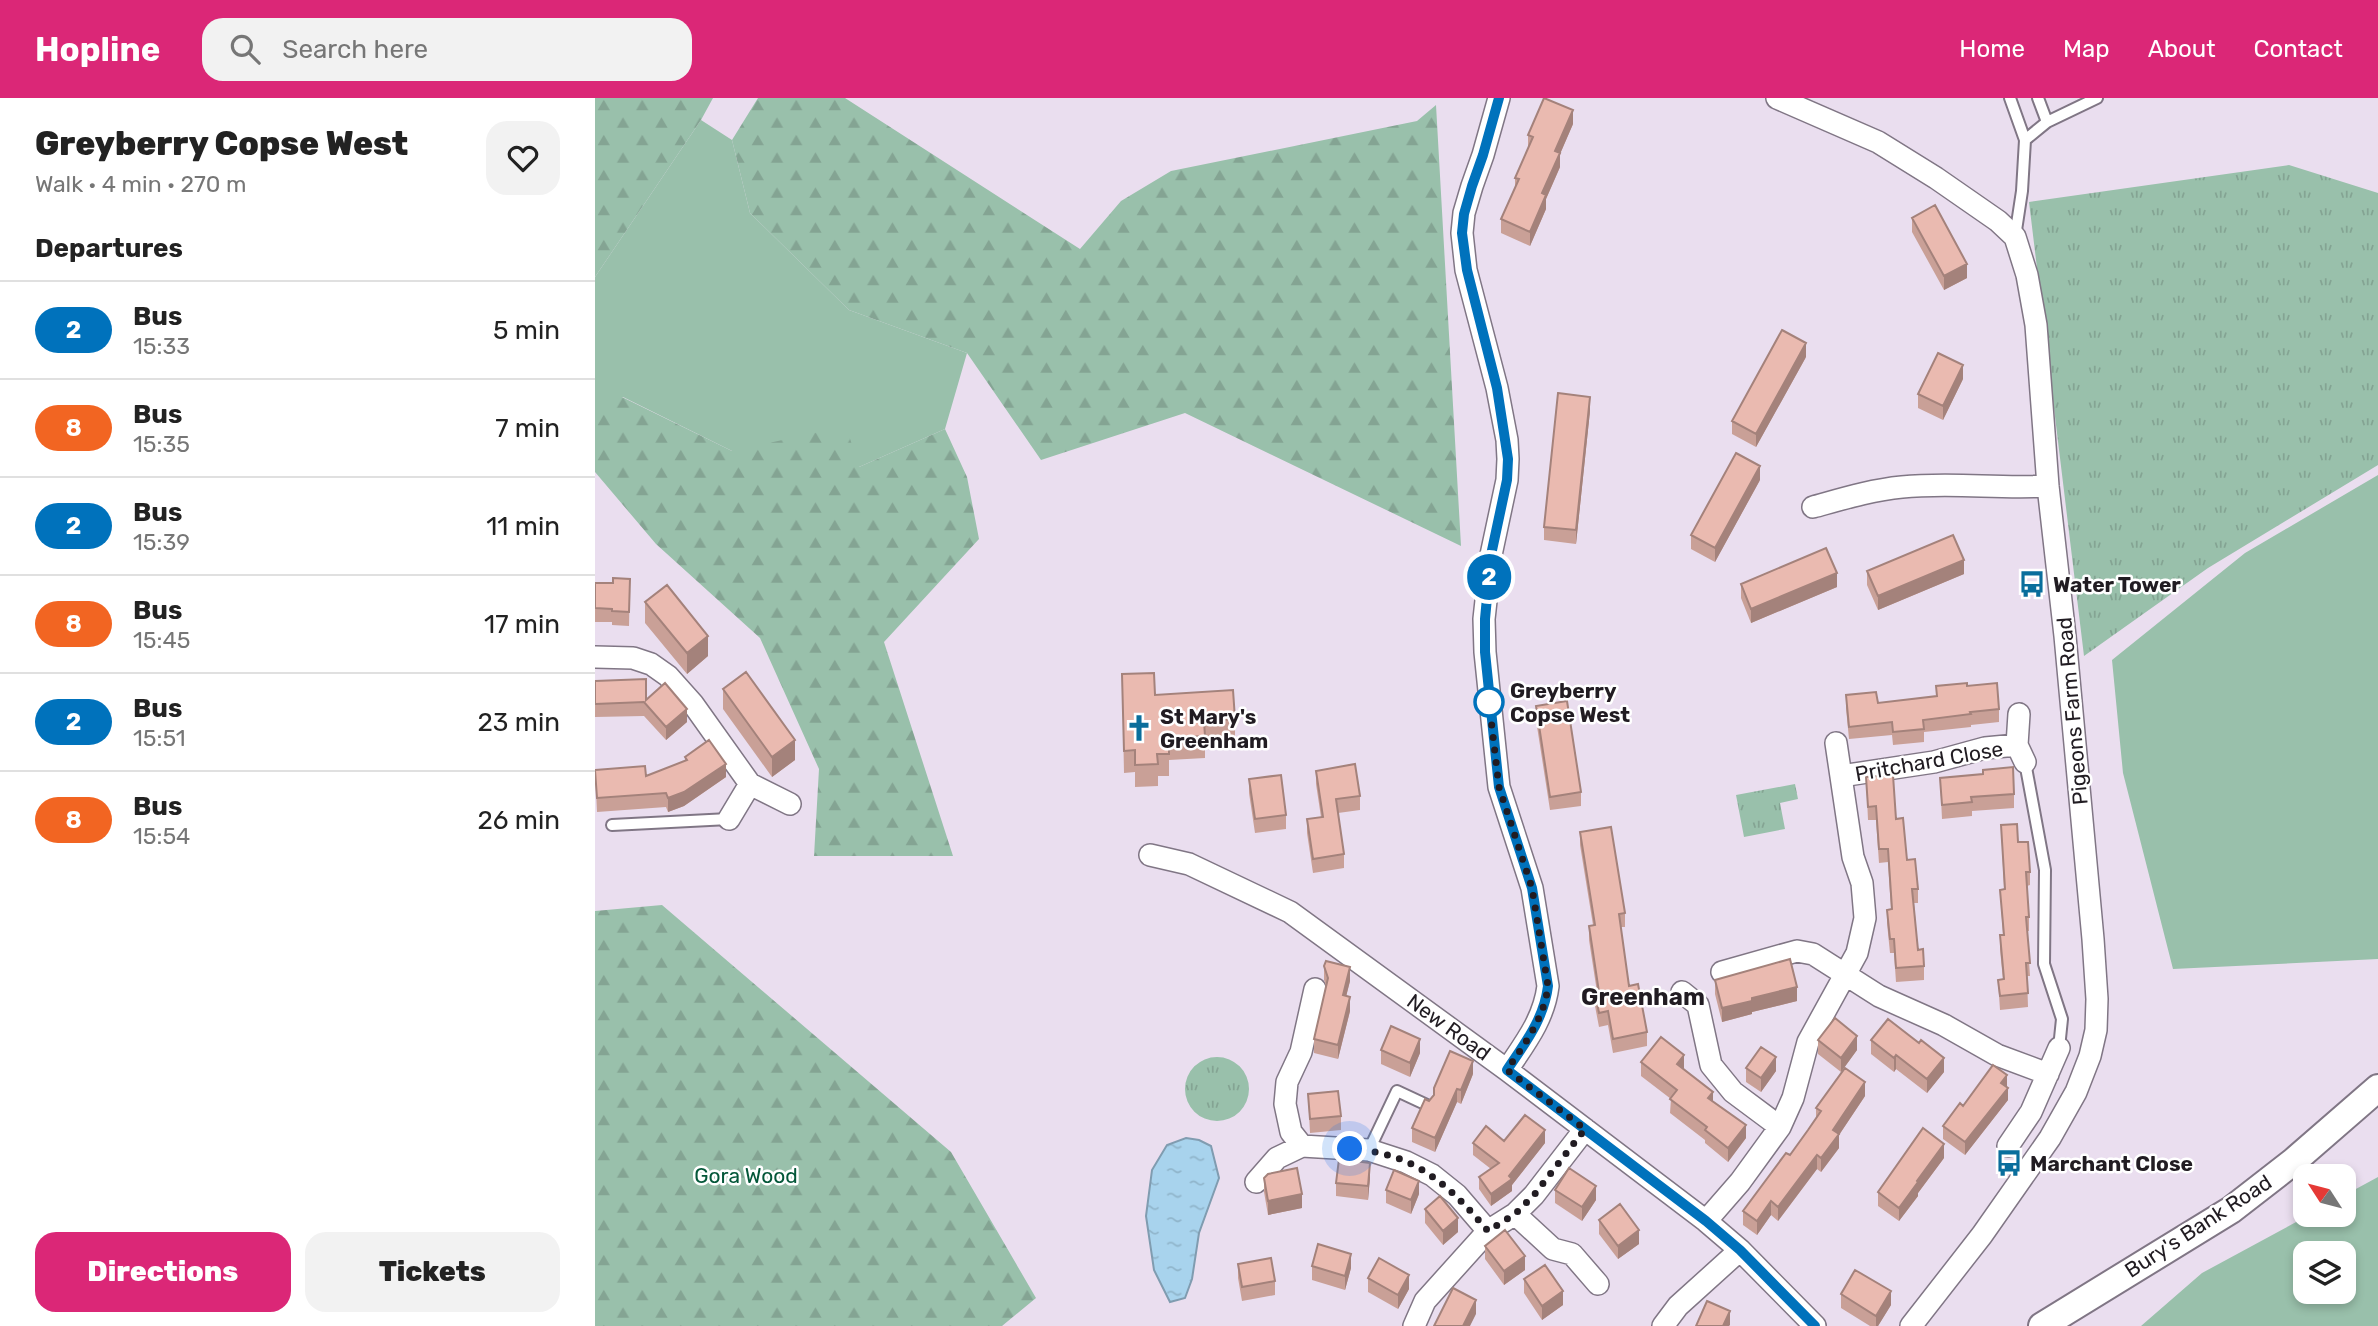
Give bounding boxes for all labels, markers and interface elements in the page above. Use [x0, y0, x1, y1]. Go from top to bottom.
search box [202, 18, 692, 81]
text: Hopline [35, 30, 160, 69]
icon: search [226, 30, 264, 68]
text: Search here [282, 34, 428, 65]
text: Home [1959, 35, 2025, 63]
text: Map [2063, 35, 2110, 63]
text: About [2148, 35, 2216, 63]
text: Contact [2254, 35, 2343, 63]
button: heart [486, 121, 560, 195]
text: Greyberry Copse West [35, 124, 408, 163]
text: Walk · 4 min · 270 m [35, 170, 246, 198]
text: Departures [35, 233, 183, 264]
text: Bus [133, 301, 182, 332]
text: 5 min [493, 315, 560, 346]
text: 2 [66, 316, 81, 344]
text: 15:33 [133, 332, 190, 360]
text: Bus [133, 399, 182, 430]
text: 7 min [495, 413, 560, 444]
text: 8 [65, 414, 82, 442]
text: 15:35 [133, 430, 190, 458]
text: Bus [133, 497, 182, 528]
text: 11 min [486, 511, 560, 542]
text: 2 [66, 512, 81, 540]
text: 15:39 [133, 528, 190, 556]
line badge: 2 [1466, 554, 1512, 600]
text: 2 [1481, 563, 1497, 591]
bus stop icon: Water Tower [2017, 569, 2047, 599]
place label: Water Tower [2053, 572, 2181, 597]
text: Bus [133, 595, 182, 626]
text: 17 min [484, 609, 560, 640]
text: 8 [65, 610, 82, 638]
street label: Pigeons Farm Road [2051, 616, 2093, 806]
text: 15:45 [133, 626, 190, 654]
place label: Greyberry Copse West [1510, 678, 1630, 727]
marker: Greyberry Copse West [1474, 687, 1504, 717]
text: Bus [133, 693, 182, 724]
place label: St Mary's Greenham [1160, 704, 1268, 753]
text: 23 min [478, 707, 560, 738]
text: 2 [66, 708, 81, 736]
church icon: St Mary's Greenham [1124, 713, 1154, 743]
text: 15:51 [133, 724, 186, 752]
street label: Pritchard Close [1853, 736, 2005, 786]
text: Bus [133, 791, 182, 822]
text: 26 min [478, 805, 560, 836]
text: 8 [65, 806, 82, 834]
text: 15:54 [133, 822, 190, 850]
district label: Greenham [1581, 983, 1705, 1011]
street label: New Road [1402, 988, 1496, 1066]
your location [1332, 1131, 1367, 1166]
bus stop icon: Marchant Close [1994, 1148, 2024, 1178]
place label: Marchant Close [2030, 1151, 2193, 1176]
park label: Gora Wood [694, 1163, 798, 1188]
north arrow [2293, 1164, 2355, 1227]
map controls [2293, 1164, 2356, 1304]
street label: Bury's Bank Road [2120, 1169, 2276, 1283]
button: Directions [35, 1232, 291, 1312]
button: Tickets [305, 1232, 560, 1312]
button: layers [2293, 1241, 2356, 1304]

